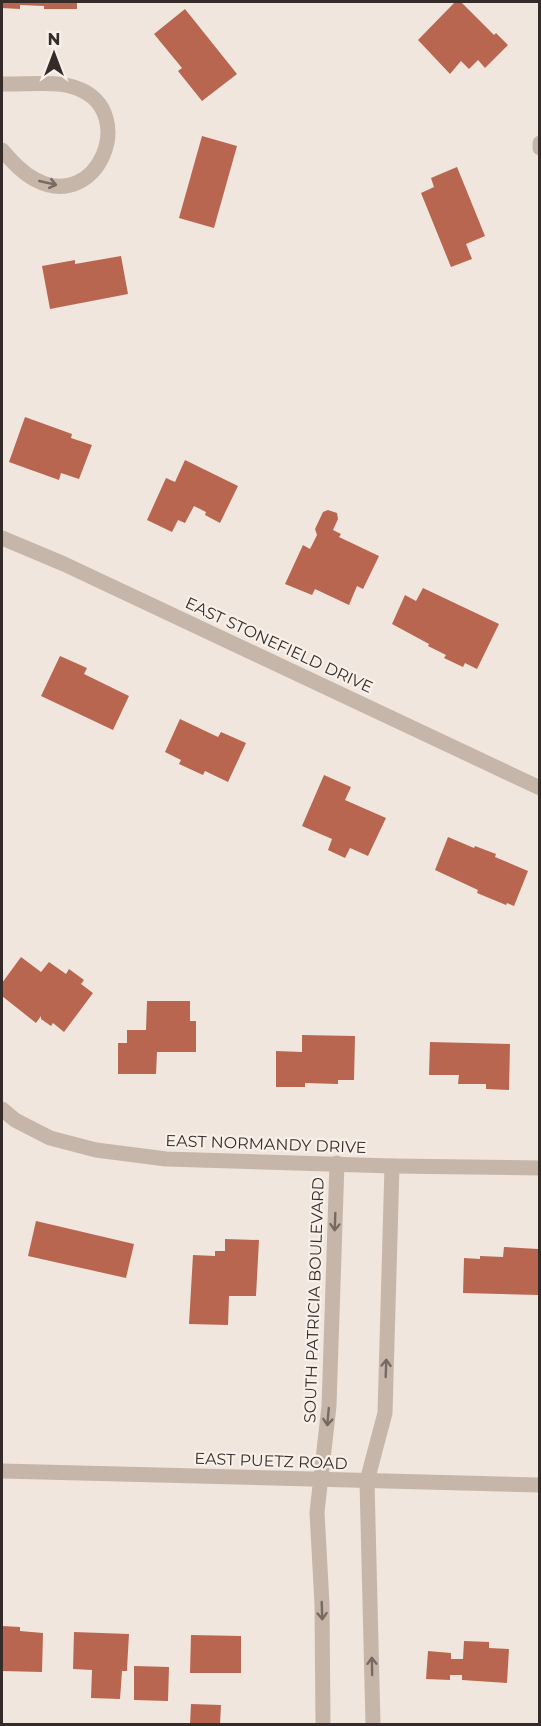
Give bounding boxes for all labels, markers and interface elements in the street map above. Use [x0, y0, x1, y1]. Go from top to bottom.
north arrow [24, 24, 84, 84]
text: N [48, 30, 60, 49]
one-way arrow [38, 178, 57, 189]
street label: EAST STONEFIELD DRIVE [182, 593, 376, 697]
street label: EAST NORMANDY DRIVE [165, 1131, 367, 1157]
street label: SOUTH PATRICIA BOULEVARD [300, 1177, 328, 1423]
one-way arrow [330, 1211, 341, 1231]
one-way arrow [380, 1359, 392, 1379]
one-way arrow [322, 1406, 333, 1426]
street label: EAST PUETZ ROAD [194, 1449, 348, 1473]
one-way arrow [316, 1600, 327, 1620]
one-way arrow [366, 1657, 377, 1677]

